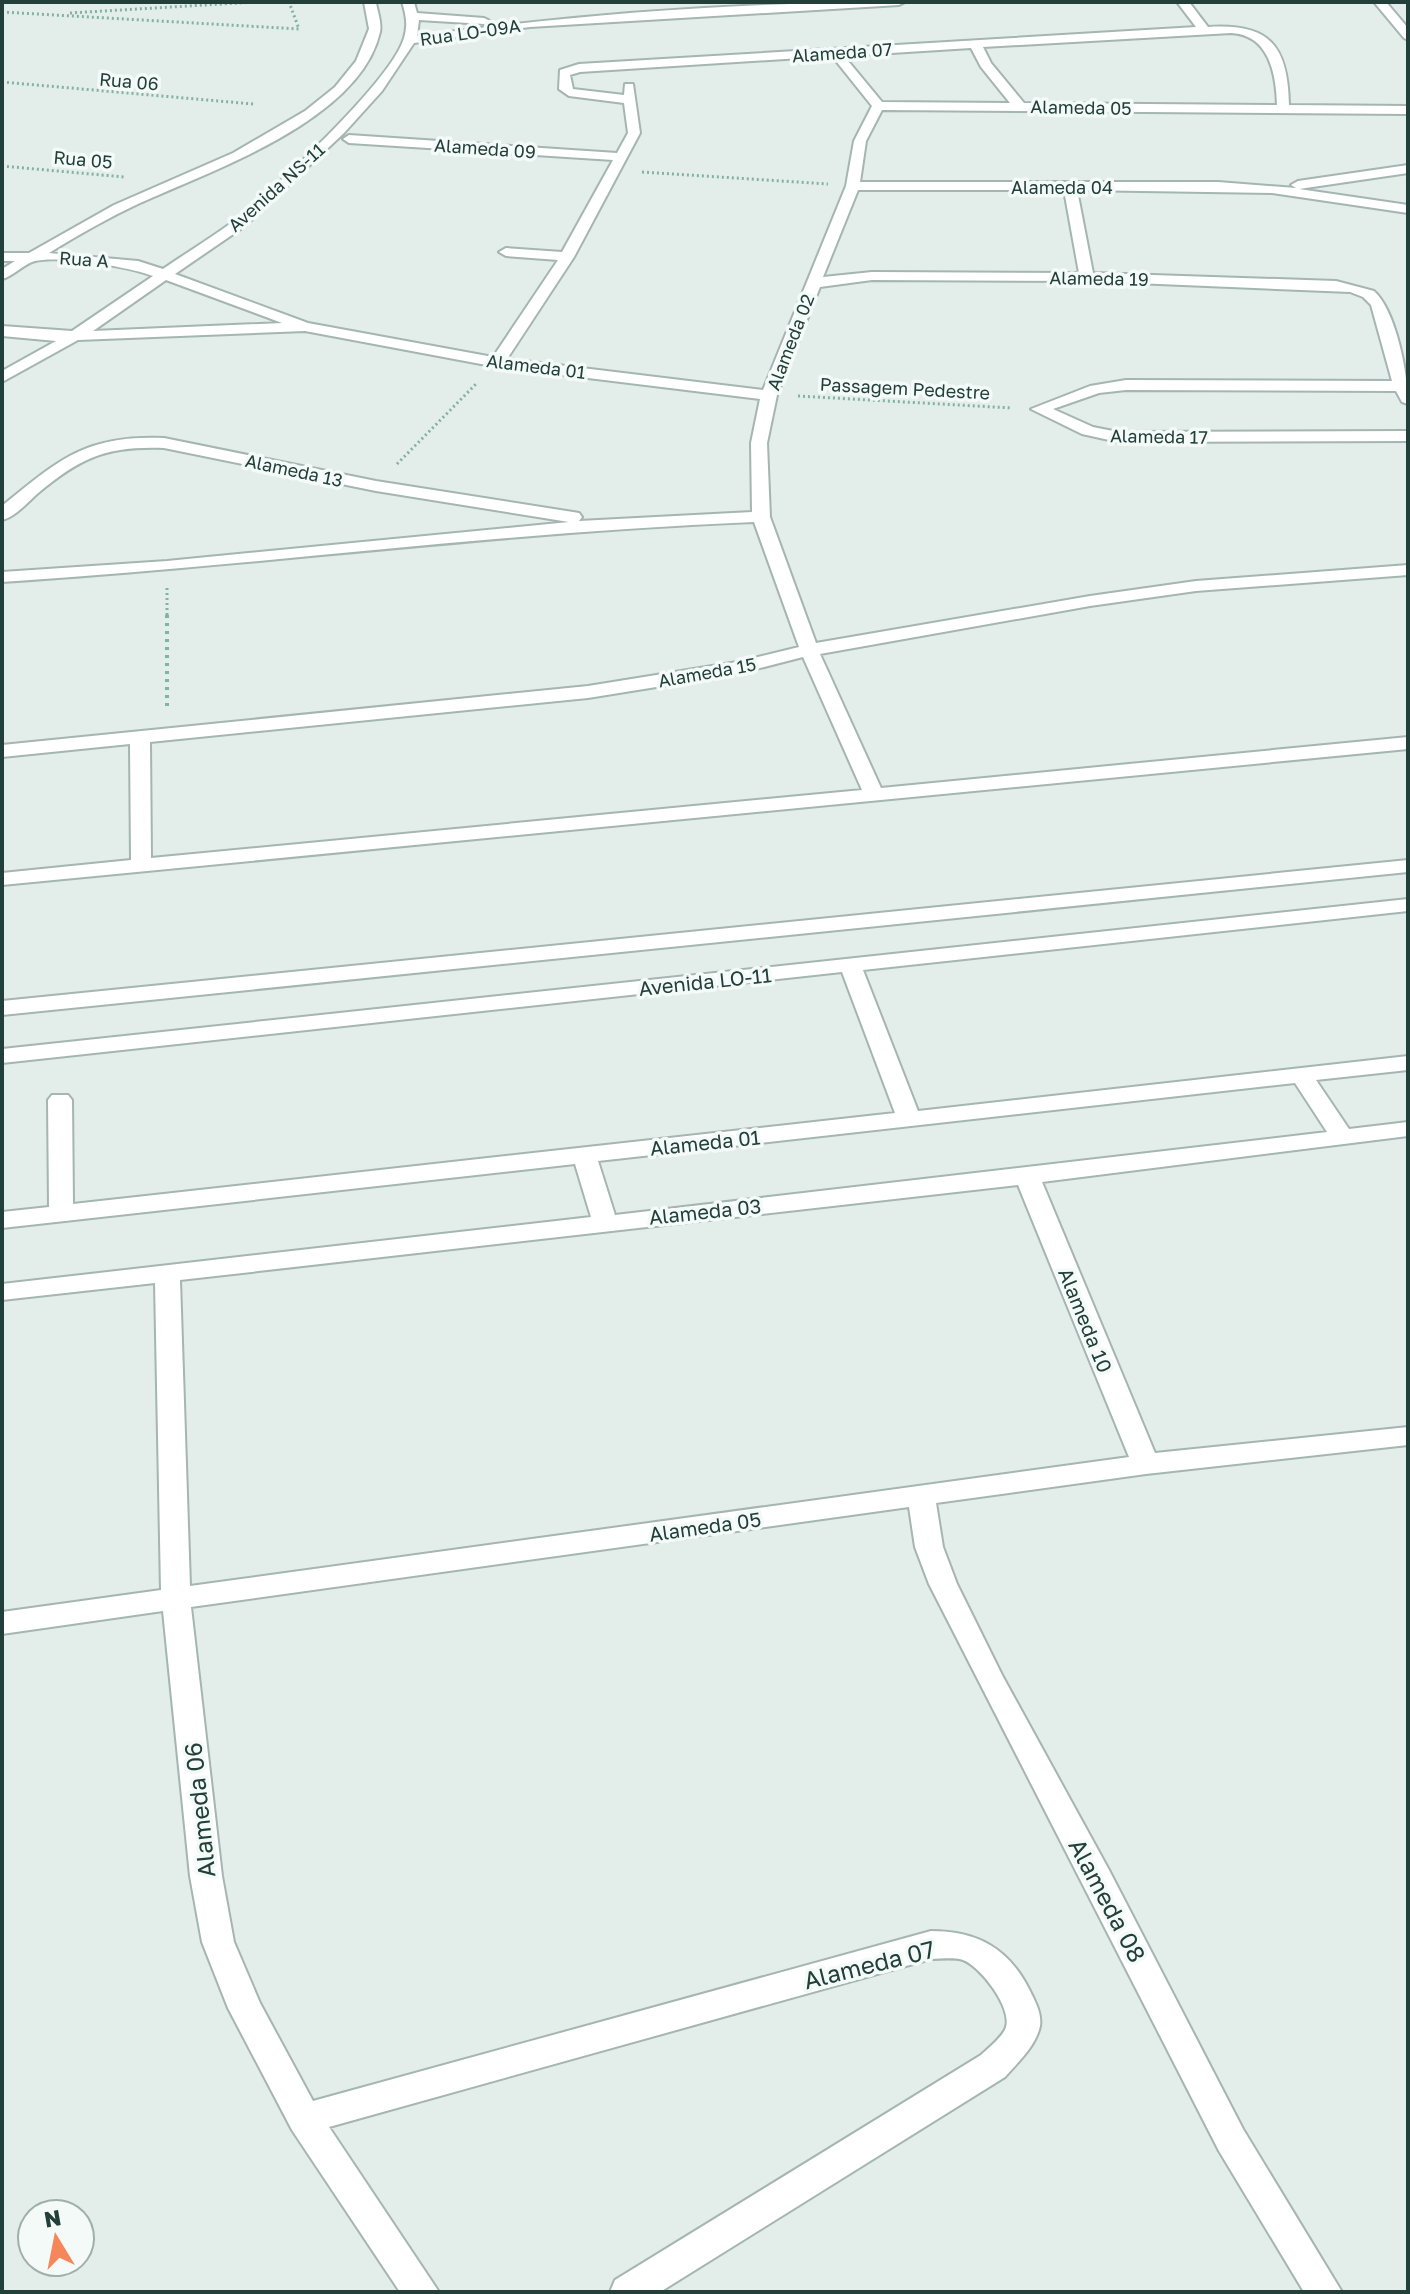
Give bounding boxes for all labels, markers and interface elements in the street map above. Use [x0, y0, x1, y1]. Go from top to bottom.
street label: Rua LO-09A [418, 14, 522, 50]
street label: Alameda 07 [791, 38, 893, 66]
street label: Rua 06 [98, 67, 160, 95]
street label: Alameda 05 [1030, 95, 1132, 119]
street label: Alameda 09 [433, 133, 537, 163]
street label: Avenida NS-11 [223, 138, 329, 236]
street label: Rua 05 [53, 145, 113, 173]
street label: Alameda 04 [1011, 176, 1113, 198]
street label: Rua A [59, 246, 109, 272]
street label: Alameda 19 [1049, 266, 1149, 290]
street label: Alameda 02 [762, 291, 818, 393]
street label: Alameda 01 [485, 349, 587, 383]
street label: Passagem Pedestre [819, 373, 991, 403]
street label: Alameda 17 [1110, 424, 1208, 448]
street label: Alameda 13 [243, 449, 345, 491]
street label: Alameda 15 [656, 653, 758, 691]
street label: Avenida LO-11 [637, 962, 773, 1000]
street label: Alameda 01 [649, 1124, 762, 1160]
street label: Alameda 03 [648, 1193, 762, 1229]
street label: Alameda 10 [1054, 1264, 1118, 1376]
street label: Alameda 05 [648, 1506, 762, 1546]
street label: Alameda 06 [177, 1741, 221, 1879]
street label: Alameda 08 [1063, 1833, 1153, 1967]
street label: Alameda 07 [801, 1934, 937, 1994]
north arrow [16, 2198, 96, 2278]
text: N [42, 2203, 63, 2233]

